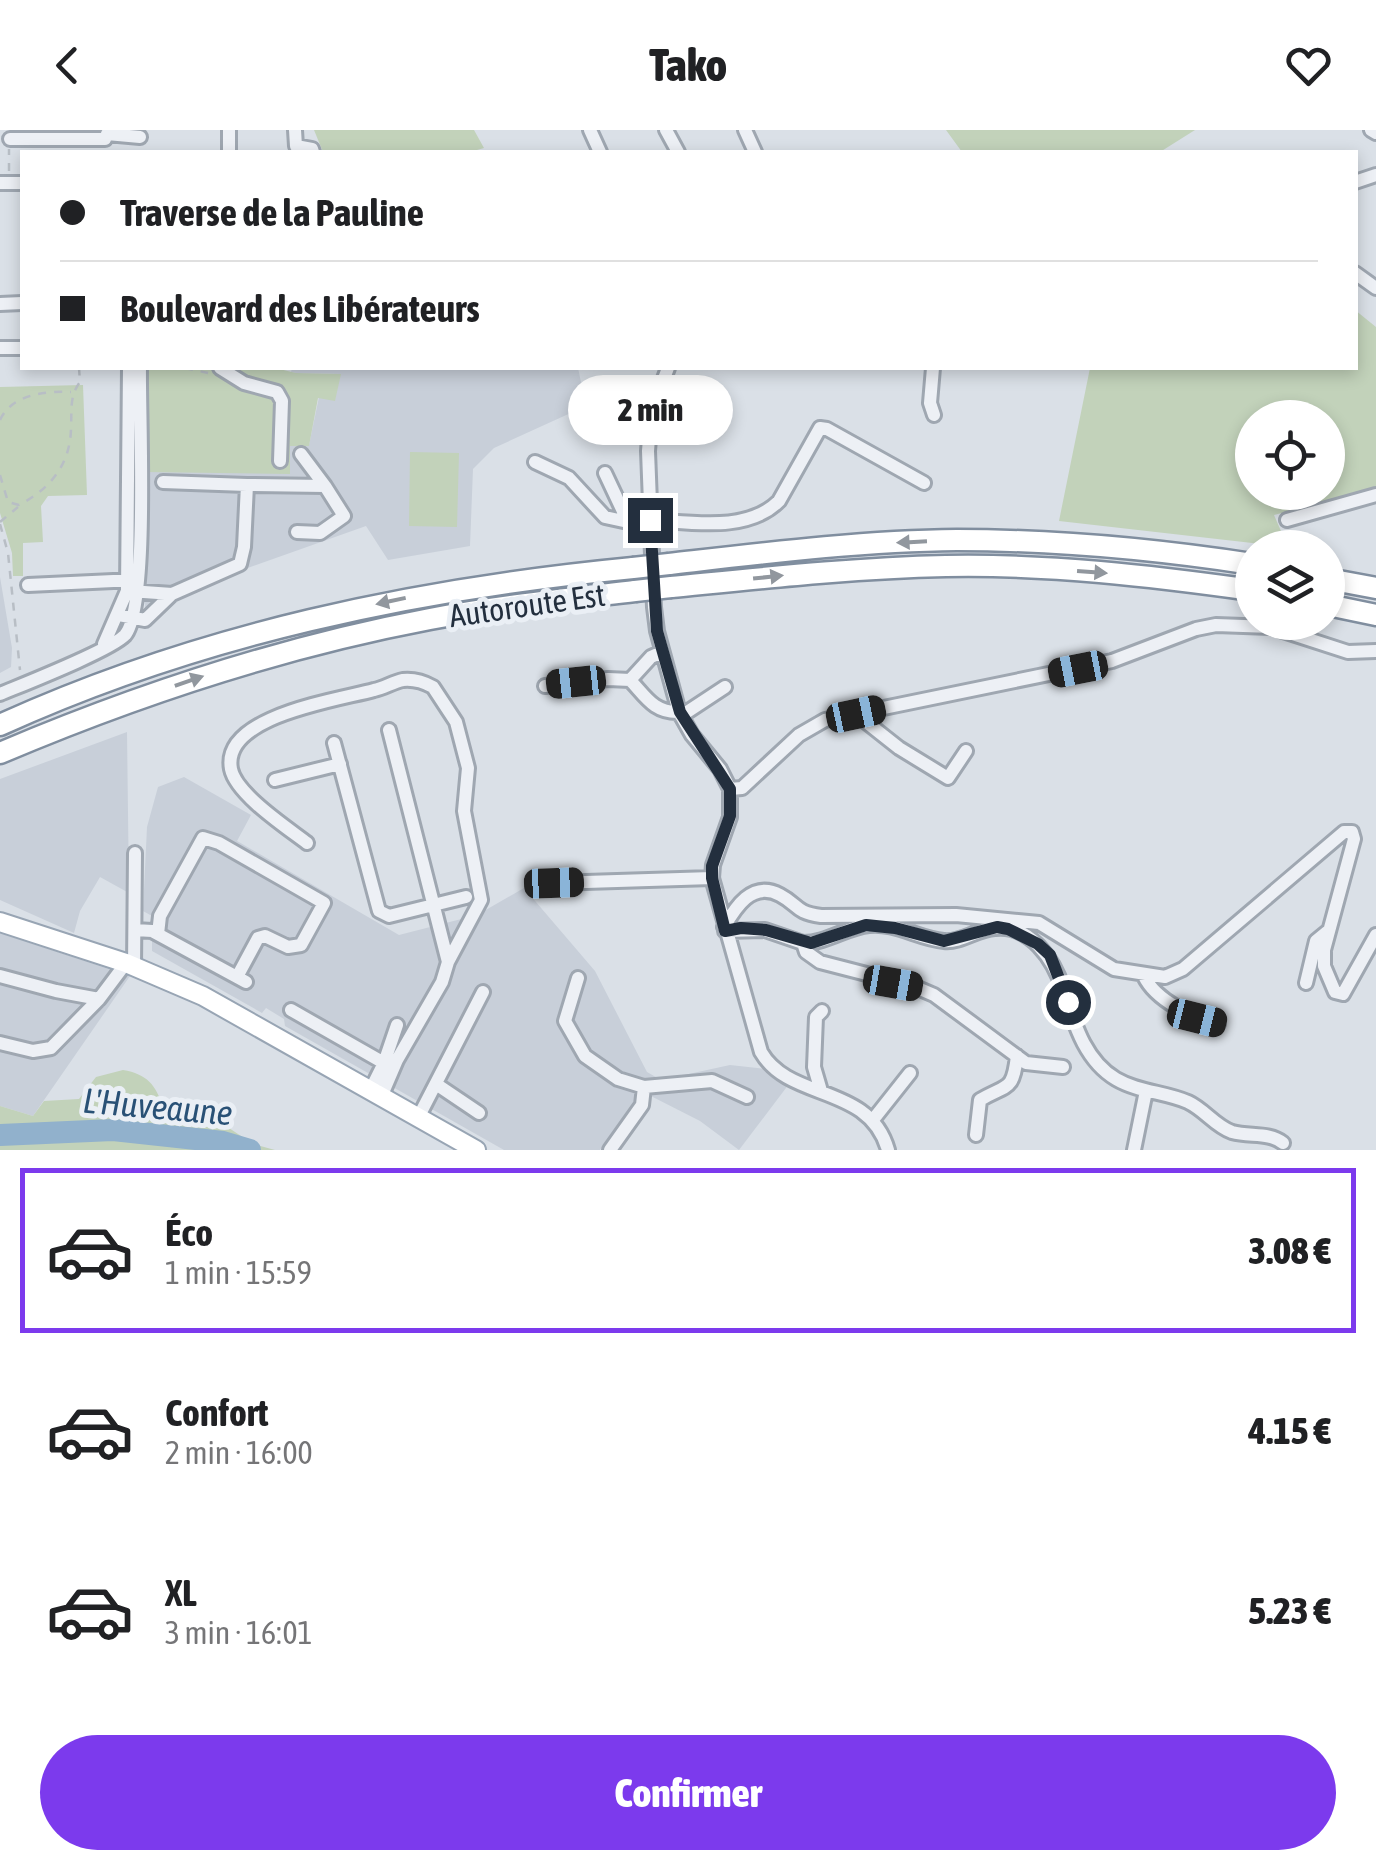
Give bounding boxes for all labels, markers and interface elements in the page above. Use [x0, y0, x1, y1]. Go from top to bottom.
icon: back [40, 38, 95, 93]
icon: heart [1281, 38, 1336, 93]
text: Tako [649, 39, 727, 91]
text: Traverse de la Pauline [120, 191, 424, 234]
text: Boulevard des Libérateurs [120, 287, 480, 330]
callout: 2 min [568, 375, 732, 445]
text: 2 min [618, 391, 683, 428]
map controls [1235, 400, 1345, 640]
button: locate [1235, 400, 1345, 510]
route end [628, 498, 673, 543]
button: layers [1235, 530, 1345, 640]
one-way arrow [896, 535, 928, 551]
one-way arrow [1077, 564, 1109, 580]
one-way arrow [752, 569, 784, 585]
street label: Autoroute Est [447, 576, 607, 634]
one-way arrow [375, 594, 406, 609]
car [1046, 649, 1110, 689]
car [545, 664, 607, 700]
one-way arrow [174, 672, 204, 687]
car [824, 693, 888, 735]
car [523, 867, 585, 899]
car [861, 963, 925, 1003]
route start [1046, 980, 1091, 1025]
car [1164, 996, 1230, 1040]
water label: L'Huveaune [81, 1080, 235, 1132]
icon: car [45, 1206, 135, 1296]
text: Éco [165, 1211, 213, 1254]
text: 3.08 € [1248, 1229, 1331, 1272]
text: 1 min · 15:59 [165, 1254, 312, 1291]
icon: car [45, 1386, 135, 1476]
text: Confort [165, 1391, 269, 1434]
text: 4.15 € [1248, 1409, 1331, 1452]
text: 2 min · 16:00 [165, 1434, 312, 1471]
icon: car [45, 1566, 135, 1656]
text: XL [165, 1571, 197, 1614]
text: 5.23 € [1248, 1589, 1331, 1632]
text: 3 min · 16:01 [165, 1614, 312, 1651]
button: Confirmer [40, 1735, 1336, 1850]

